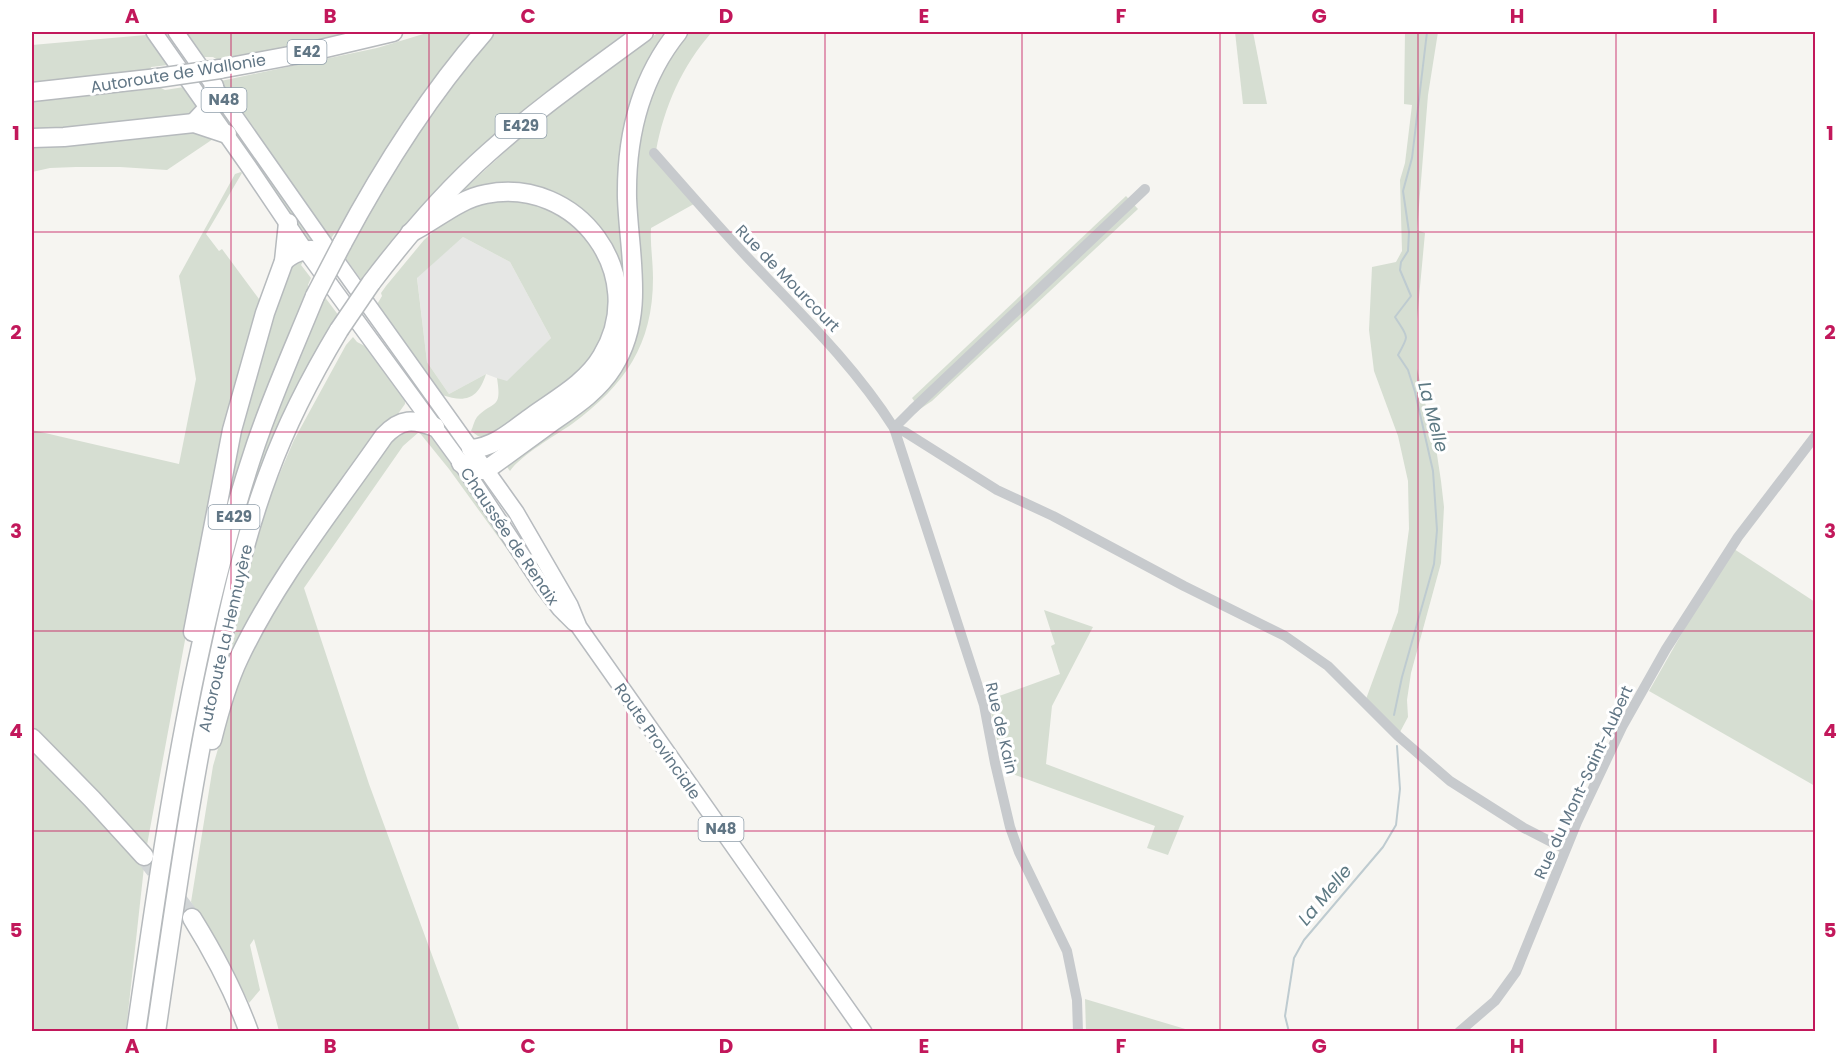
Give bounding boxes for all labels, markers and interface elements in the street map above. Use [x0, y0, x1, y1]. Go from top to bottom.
text: A [125, 2, 140, 30]
text: B [323, 2, 337, 30]
text: C [520, 2, 536, 30]
text: D [719, 2, 733, 30]
text: E [919, 2, 929, 30]
text: F [1116, 2, 1127, 30]
text: G [1311, 2, 1327, 30]
text: H [1510, 2, 1524, 30]
text: I [1712, 2, 1718, 30]
road number: E42 [288, 40, 326, 64]
street label: Autoroute de Wallonie [89, 48, 267, 99]
road number: N48 [202, 88, 246, 112]
road number: E429 [496, 114, 546, 138]
text: 1 [12, 119, 20, 147]
text: 1 [1826, 119, 1834, 147]
street label: Rue de Mourcourt [730, 220, 845, 337]
text: 2 [10, 318, 22, 346]
text: 2 [1824, 318, 1836, 346]
water label: La Melle [1412, 379, 1455, 455]
street label: Chaussée de Renaix [455, 463, 565, 610]
road number: E429 [208, 505, 260, 529]
text: 3 [10, 517, 22, 545]
text: 3 [1824, 517, 1836, 545]
street label: Autoroute La Hennuyère [193, 542, 258, 734]
street label: Route Provinciale [609, 679, 706, 804]
street label: Rue de Kain [980, 680, 1023, 776]
street label: Rue du Mont-Saint-Aubert [1528, 682, 1639, 883]
text: 4 [9, 717, 23, 745]
text: 4 [1823, 717, 1837, 745]
road number: N48 [698, 817, 744, 841]
water label: La Melle [1292, 859, 1357, 930]
text: 5 [10, 916, 23, 944]
text: 5 [1824, 916, 1837, 944]
text: A [125, 1032, 140, 1060]
text: B [323, 1032, 337, 1060]
text: C [520, 1032, 536, 1060]
text: D [719, 1032, 733, 1060]
text: E [919, 1032, 929, 1060]
text: F [1116, 1032, 1127, 1060]
text: G [1311, 1032, 1327, 1060]
text: H [1510, 1032, 1524, 1060]
text: I [1712, 1032, 1718, 1060]

